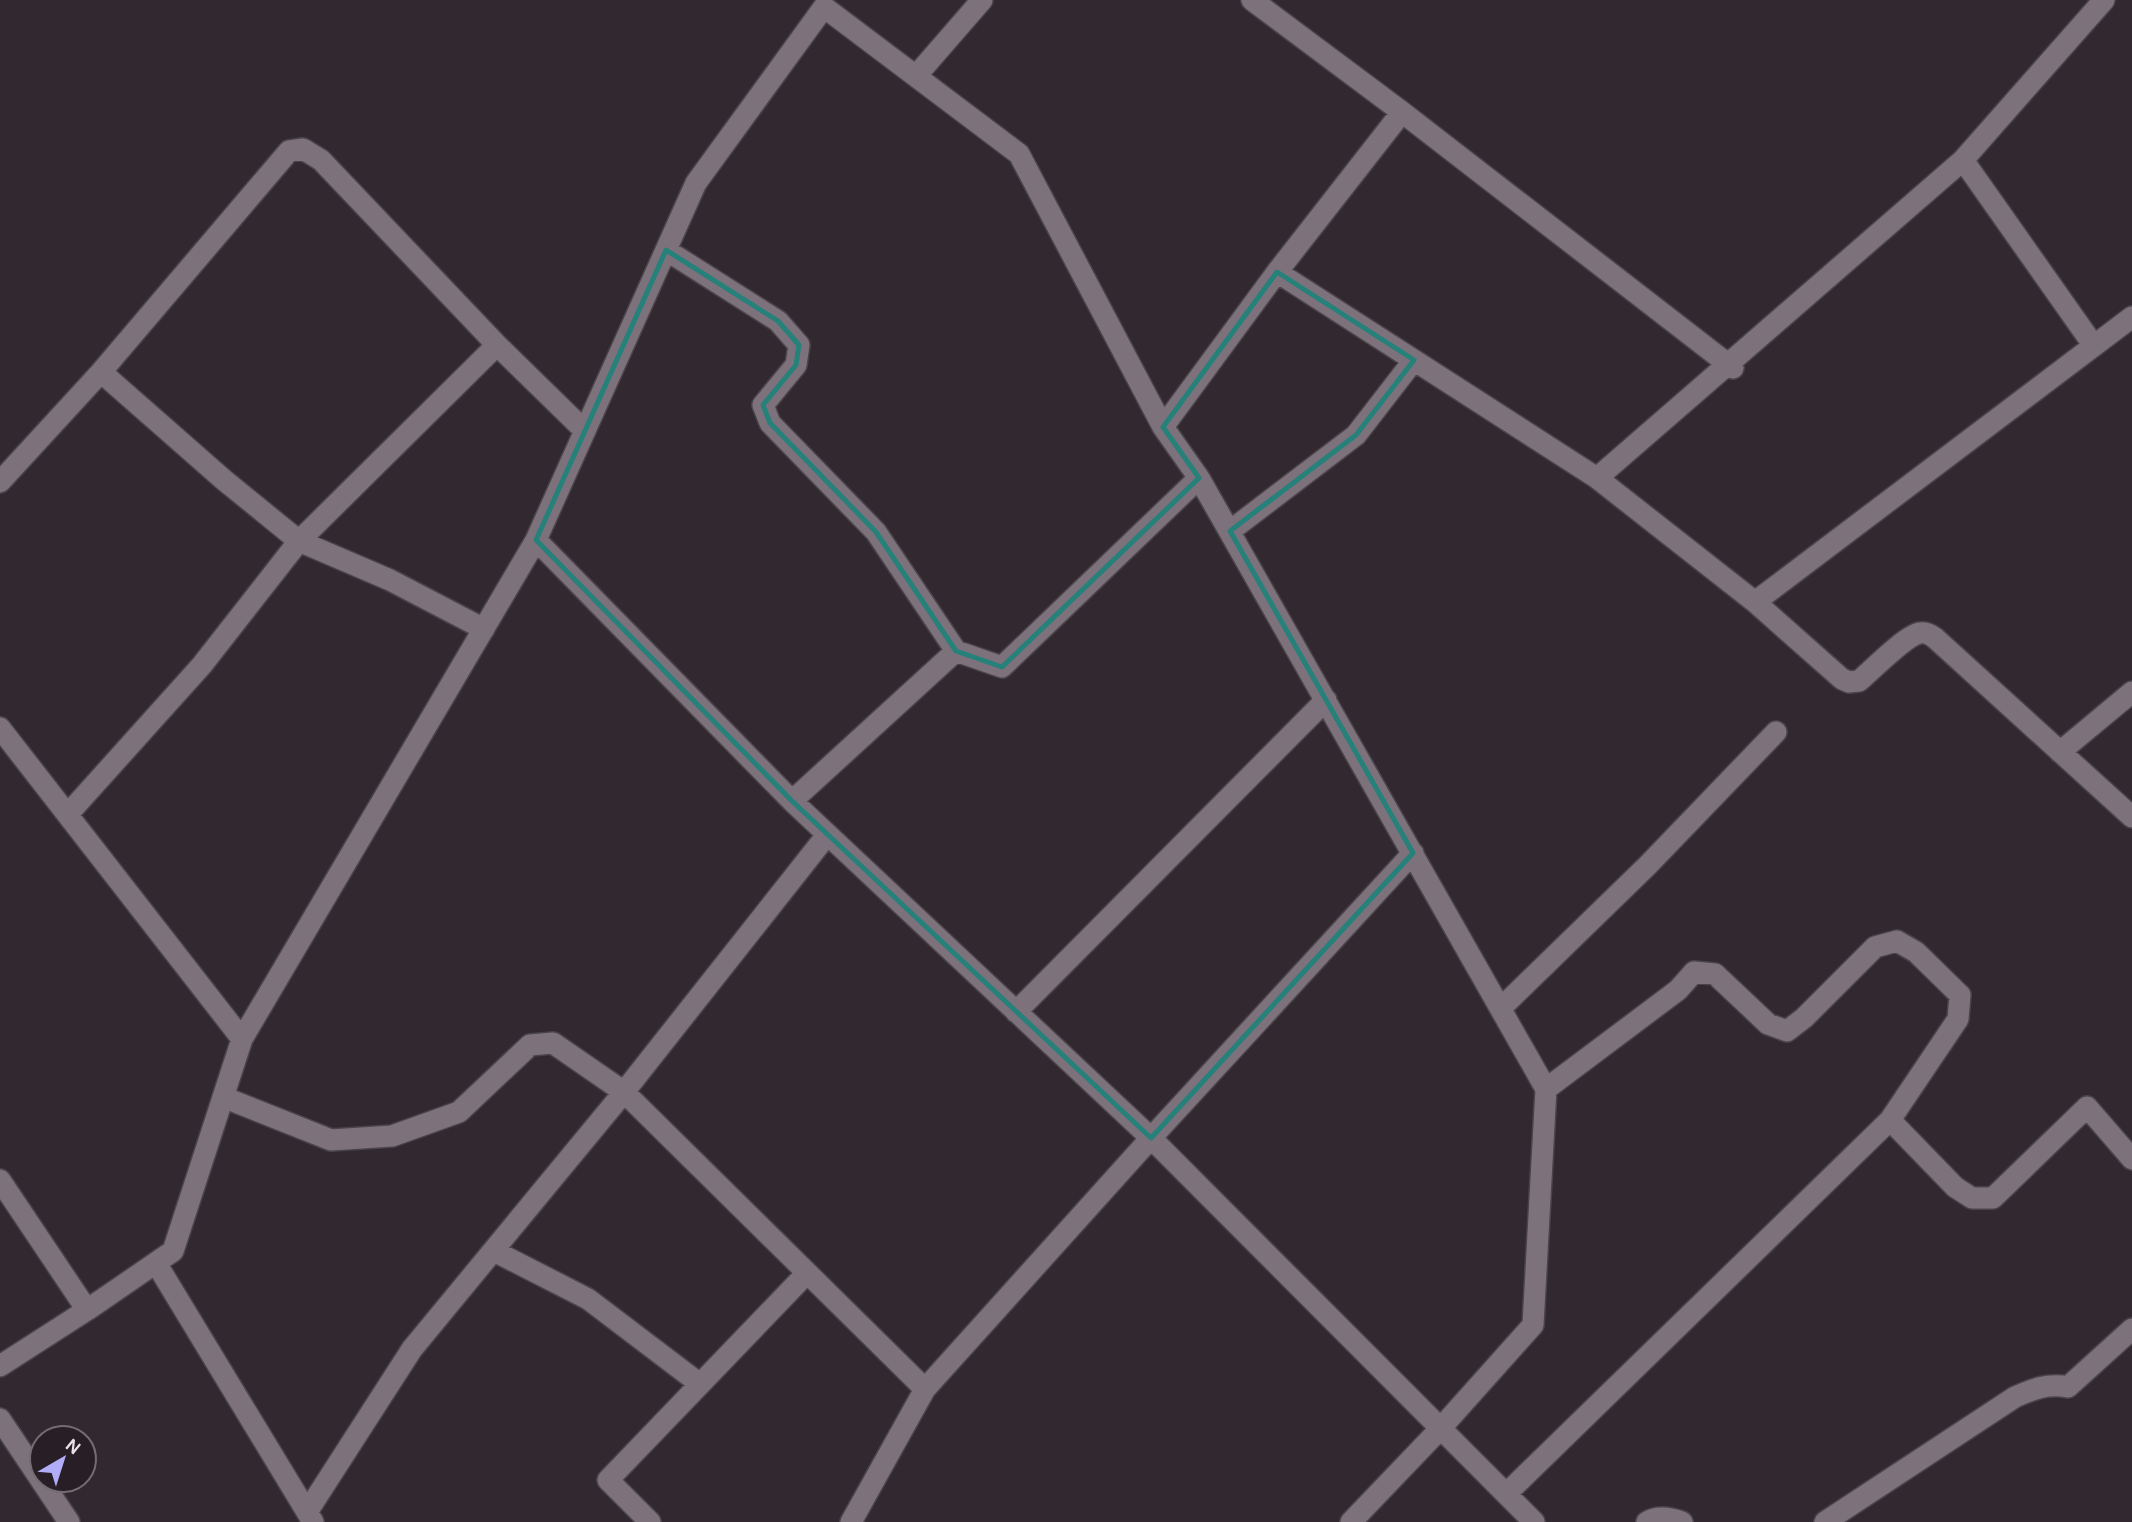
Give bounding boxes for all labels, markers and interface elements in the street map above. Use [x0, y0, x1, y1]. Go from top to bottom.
north arrow [28, 1424, 98, 1494]
text: N [61, 1434, 85, 1459]

